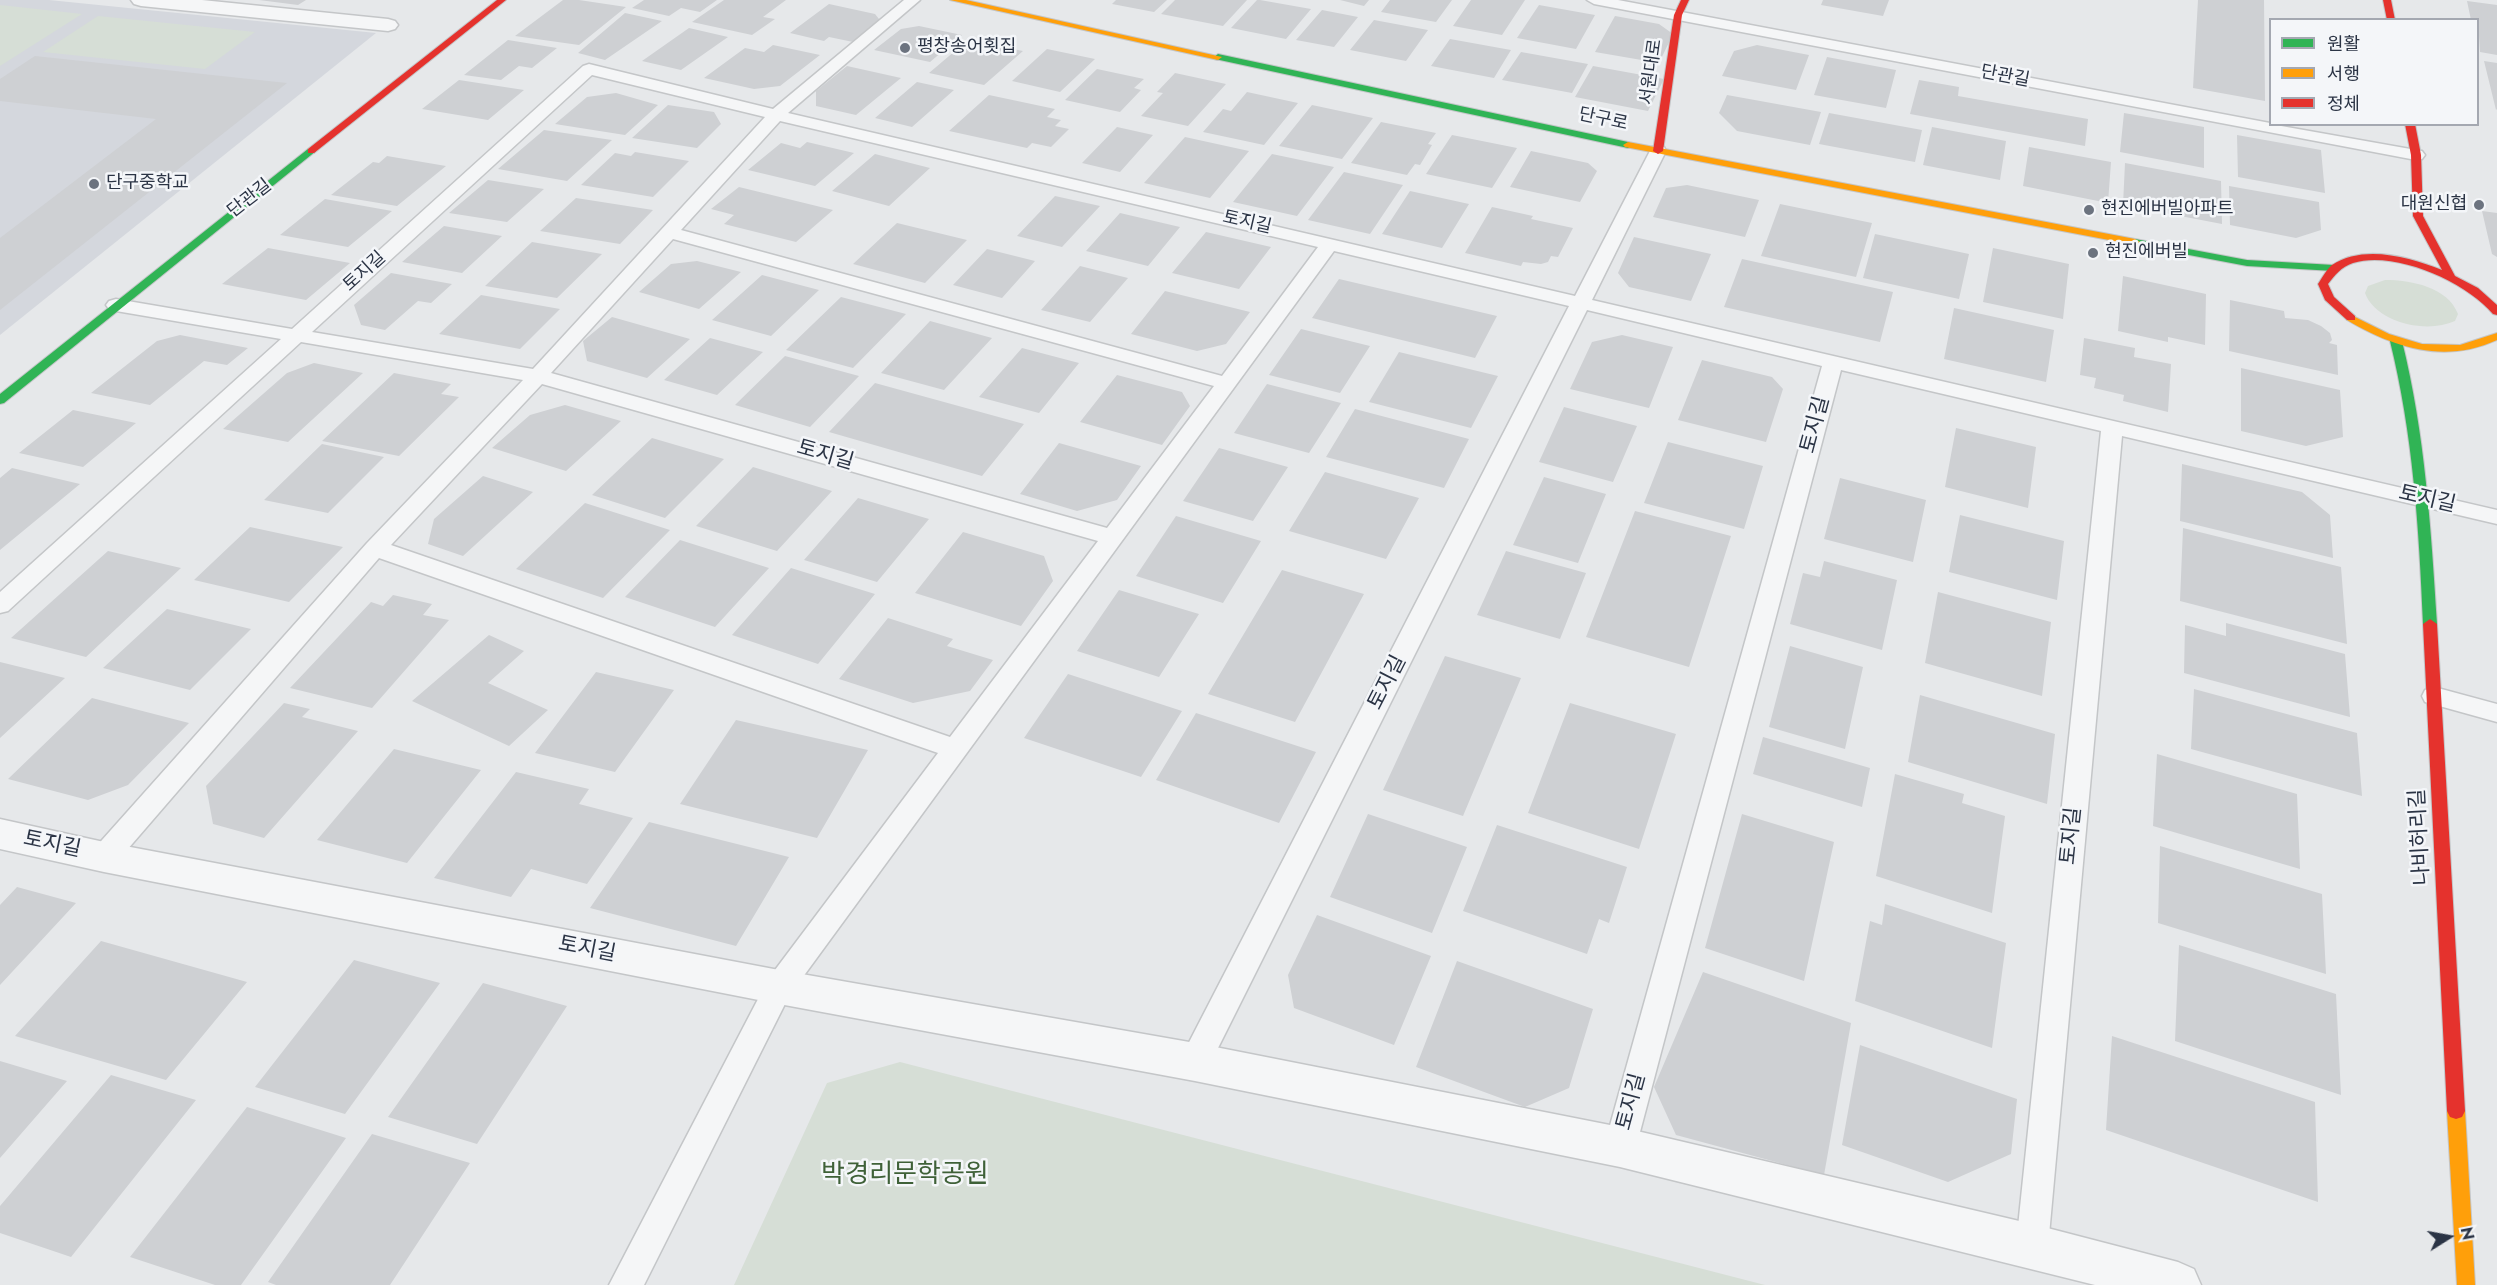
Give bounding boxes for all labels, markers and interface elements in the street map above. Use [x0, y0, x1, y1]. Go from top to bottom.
legend [2269, 18, 2479, 126]
text: 원활 [2327, 31, 2360, 57]
place label: 평창송어횟집 [917, 37, 1016, 59]
street label: 서원대로 [1637, 38, 1667, 106]
marker: 평창송어횟집 [898, 41, 912, 55]
text: 서행 [2327, 61, 2360, 87]
street label: 단관길 [1979, 62, 2031, 92]
text: 정체 [2327, 91, 2360, 117]
street label: 단구로 [1576, 104, 1630, 136]
place label: 단구중학교 [106, 173, 189, 195]
street label: 단관길 [224, 175, 276, 223]
marker: 단구중학교 [87, 177, 101, 191]
place label: 대원신협 [2401, 194, 2467, 216]
marker: 대원신협 [2472, 198, 2486, 212]
place label: 현진에버빌아파트 [2101, 199, 2233, 221]
marker: 현진에버빌아파트 [2082, 203, 2096, 217]
street label: 토지길 [1220, 207, 1274, 239]
place label: 현진에버빌 [2105, 242, 2188, 264]
marker: 현진에버빌 [2086, 246, 2100, 260]
street label: 토지길 [339, 247, 391, 297]
street label: 토지길 [1796, 394, 1836, 456]
street label: 토지길 [794, 436, 856, 476]
street label: 토지길 [2396, 481, 2458, 519]
street label: 토지길 [1364, 651, 1412, 715]
street label: 나비허리길 [2406, 788, 2436, 886]
street label: 토지길 [2056, 806, 2088, 866]
street label: 토지길 [21, 827, 83, 863]
street label: 토지길 [556, 932, 618, 968]
street label: 토지길 [1612, 1071, 1652, 1133]
park label: 박경리문학공원 [821, 1160, 989, 1192]
north arrow [2419, 1207, 2479, 1267]
text: N [2455, 1225, 2480, 1242]

